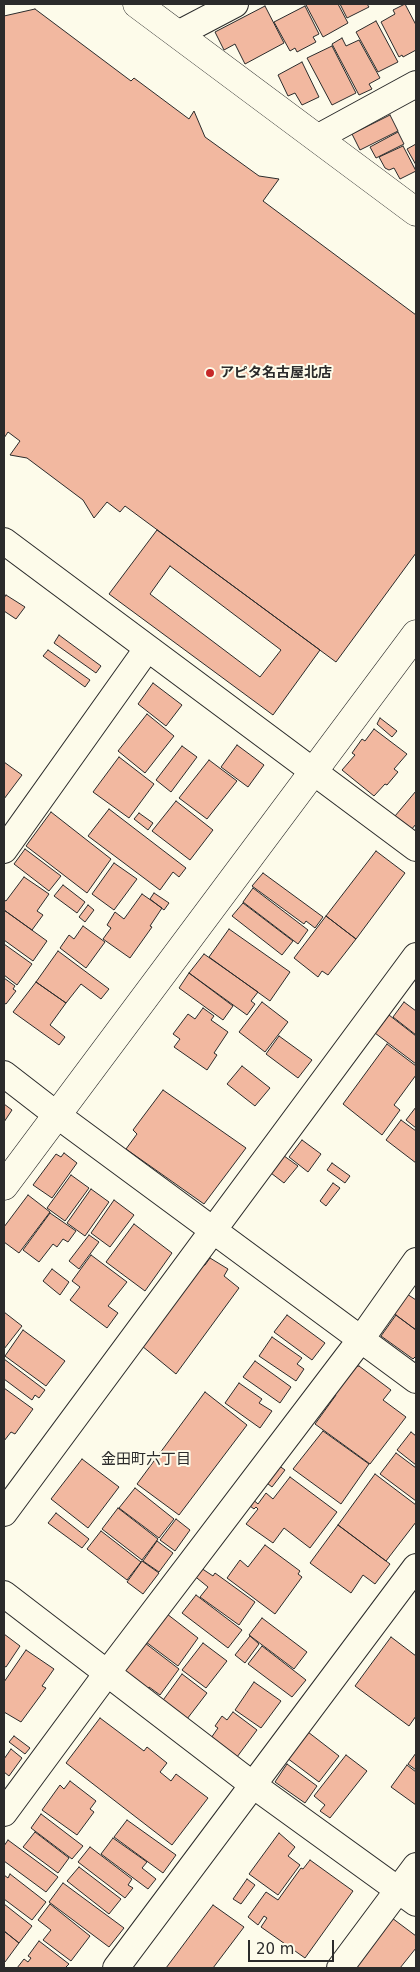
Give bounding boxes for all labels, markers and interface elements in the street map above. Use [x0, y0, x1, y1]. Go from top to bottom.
place label: アピタ名古屋北店 [220, 365, 332, 381]
marker: アピタ名古屋北店 [204, 367, 216, 379]
district label: 金田町六丁目 [101, 1451, 191, 1469]
scale bar [250, 1930, 336, 1962]
text: 20 m [256, 1940, 294, 1958]

